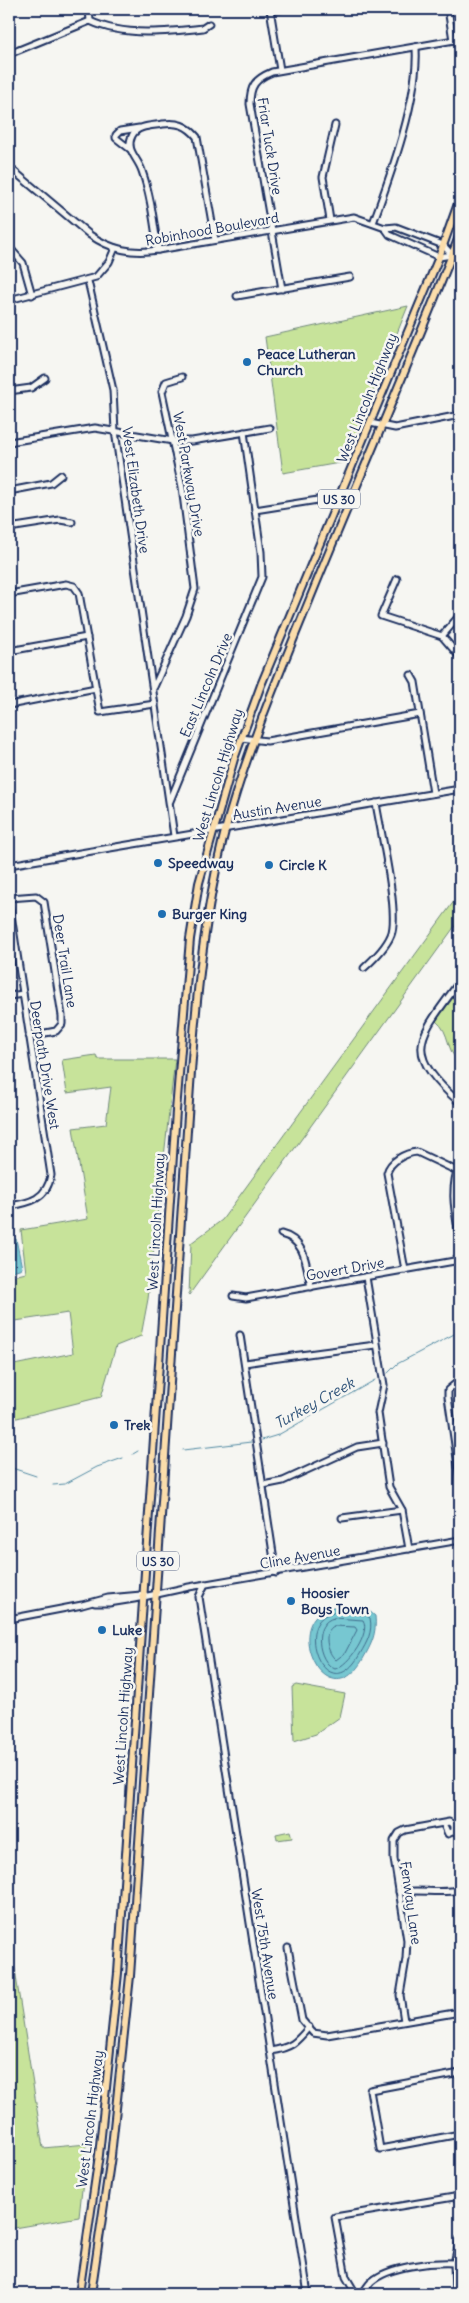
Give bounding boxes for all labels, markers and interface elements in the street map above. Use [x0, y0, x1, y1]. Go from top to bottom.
street label: Friar Tuck Drive [253, 96, 287, 196]
street label: Robinhood Boulevard [144, 208, 280, 250]
street label: West Lincoln Highway [333, 330, 401, 466]
place label: Peace Lutheran Church [257, 345, 356, 379]
marker: Peace Lutheran Church [241, 356, 253, 368]
street label: West Parkway Drive [169, 410, 209, 538]
street label: West Elizabeth Drive [118, 425, 154, 555]
road number: US 30 [318, 489, 360, 508]
street label: East Lincoln Drive [176, 630, 236, 740]
street label: West Lincoln Highway [189, 706, 247, 844]
street label: Austin Avenue [231, 792, 323, 824]
place label: Speedway [168, 854, 234, 872]
place label: Circle K [279, 856, 327, 874]
marker: Speedway [152, 857, 164, 869]
marker: Circle K [263, 859, 275, 871]
place label: Burger King [172, 905, 247, 923]
marker: Burger King [156, 908, 168, 920]
street label: Deer Trail Lane [49, 913, 81, 1009]
street label: Deerpath Drive West [26, 999, 64, 1131]
street label: West Lincoln Highway [143, 1152, 169, 1292]
street label: Govert Drive [304, 1253, 386, 1285]
water label: Turkey Creek [271, 1373, 359, 1433]
place label: Trek [124, 1416, 150, 1434]
marker: Trek [108, 1419, 120, 1431]
street label: Cline Avenue [258, 1541, 342, 1573]
road number: US 30 [137, 1552, 179, 1570]
place label: Hoosier Boys Town [301, 1584, 369, 1618]
marker: Hoosier Boys Town [285, 1595, 297, 1607]
place label: Luke [112, 1621, 143, 1639]
marker: Luke [96, 1624, 108, 1636]
street label: West Lincoln Highway [109, 1646, 137, 1786]
street label: Fenway Lane [396, 1860, 426, 1946]
street label: West 75th Avenue [247, 1887, 283, 2001]
street label: West Lincoln Highway [73, 2049, 107, 2189]

